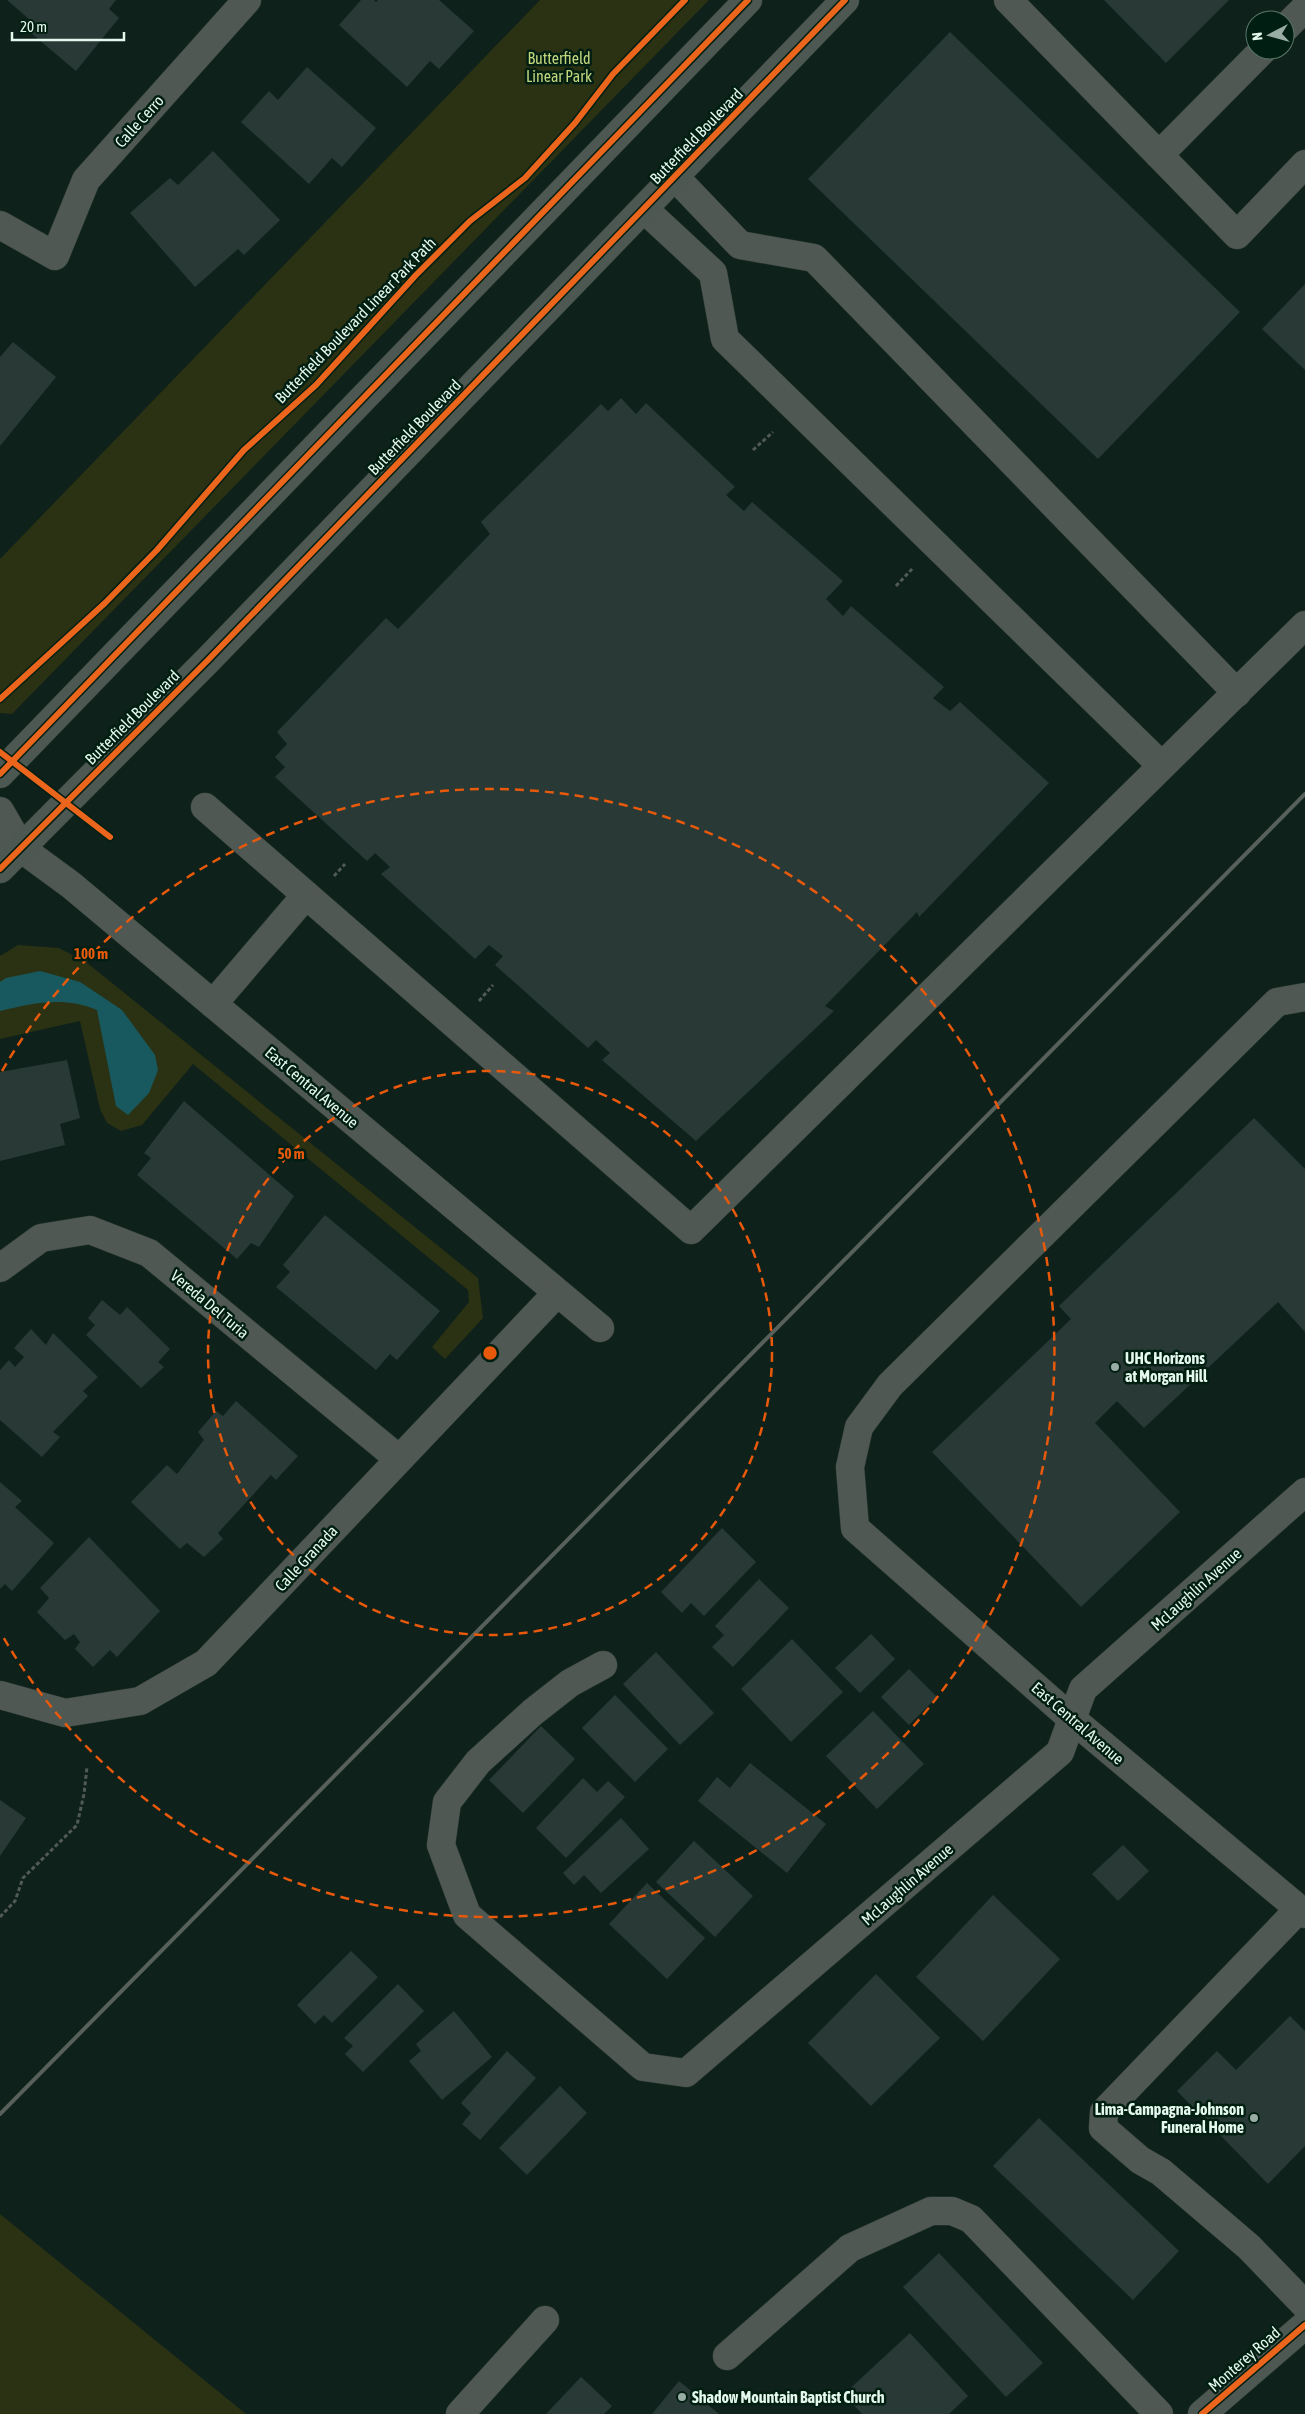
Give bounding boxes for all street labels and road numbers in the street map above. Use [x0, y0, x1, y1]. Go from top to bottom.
street label: Butterfield Boulevard [646, 85, 746, 187]
street label: Calle Cerro [111, 91, 167, 151]
street label: Butterfield Boulevard Linear Park Path [271, 233, 439, 407]
street label: Butterfield Boulevard [364, 376, 464, 478]
street label: Butterfield Boulevard [81, 666, 183, 768]
street label: East Central Avenue [262, 1043, 362, 1131]
street label: Vereda Del Turia [167, 1266, 253, 1342]
street label: Calle Granada [271, 1522, 341, 1594]
street label: McLaughlin Avenue [1147, 1544, 1245, 1635]
street label: East Central Avenue [1028, 1678, 1128, 1768]
street label: McLaughlin Avenue [858, 1840, 957, 1929]
street label: Monterey Road [1205, 2323, 1284, 2396]

